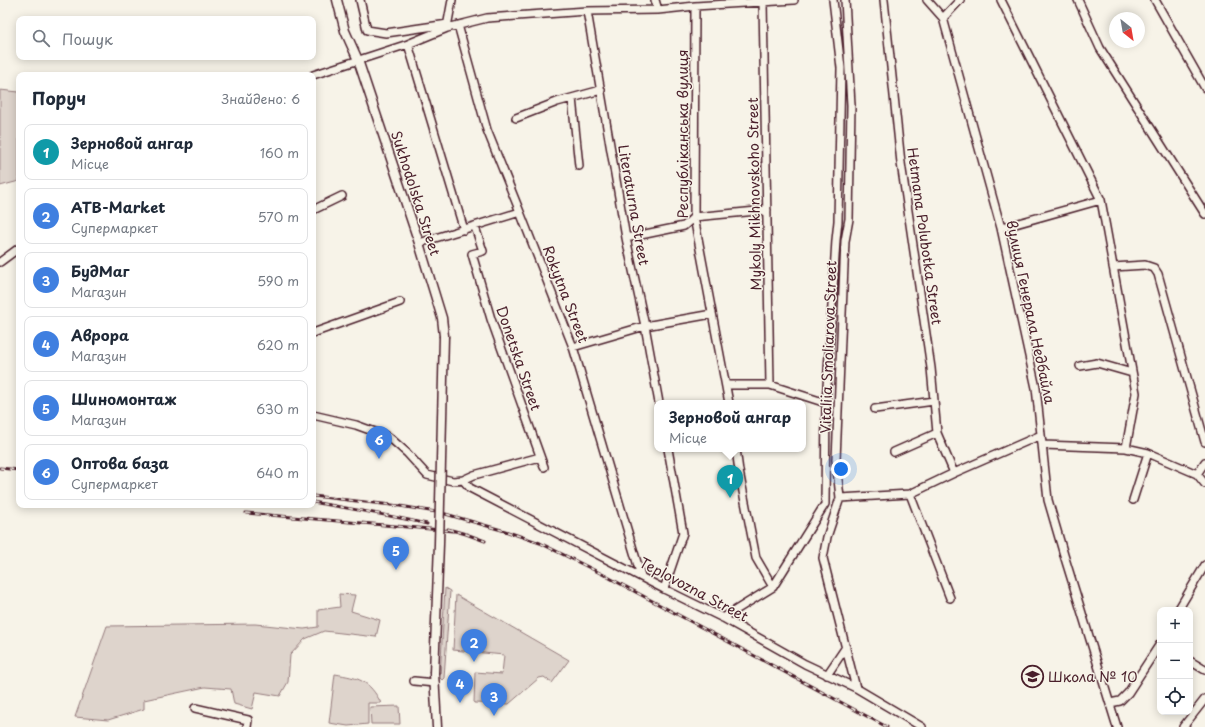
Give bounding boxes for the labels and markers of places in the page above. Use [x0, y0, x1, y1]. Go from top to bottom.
pin: 6 [366, 426, 392, 459]
pin: 1 [717, 465, 743, 498]
pin: 5 [383, 537, 409, 570]
pin: 2 [461, 629, 487, 662]
school or university icon: Школа № 10 [1019, 663, 1045, 689]
place label: Школа № 10 [1048, 666, 1137, 687]
pin: 4 [447, 670, 473, 703]
pin: 3 [481, 683, 507, 716]

